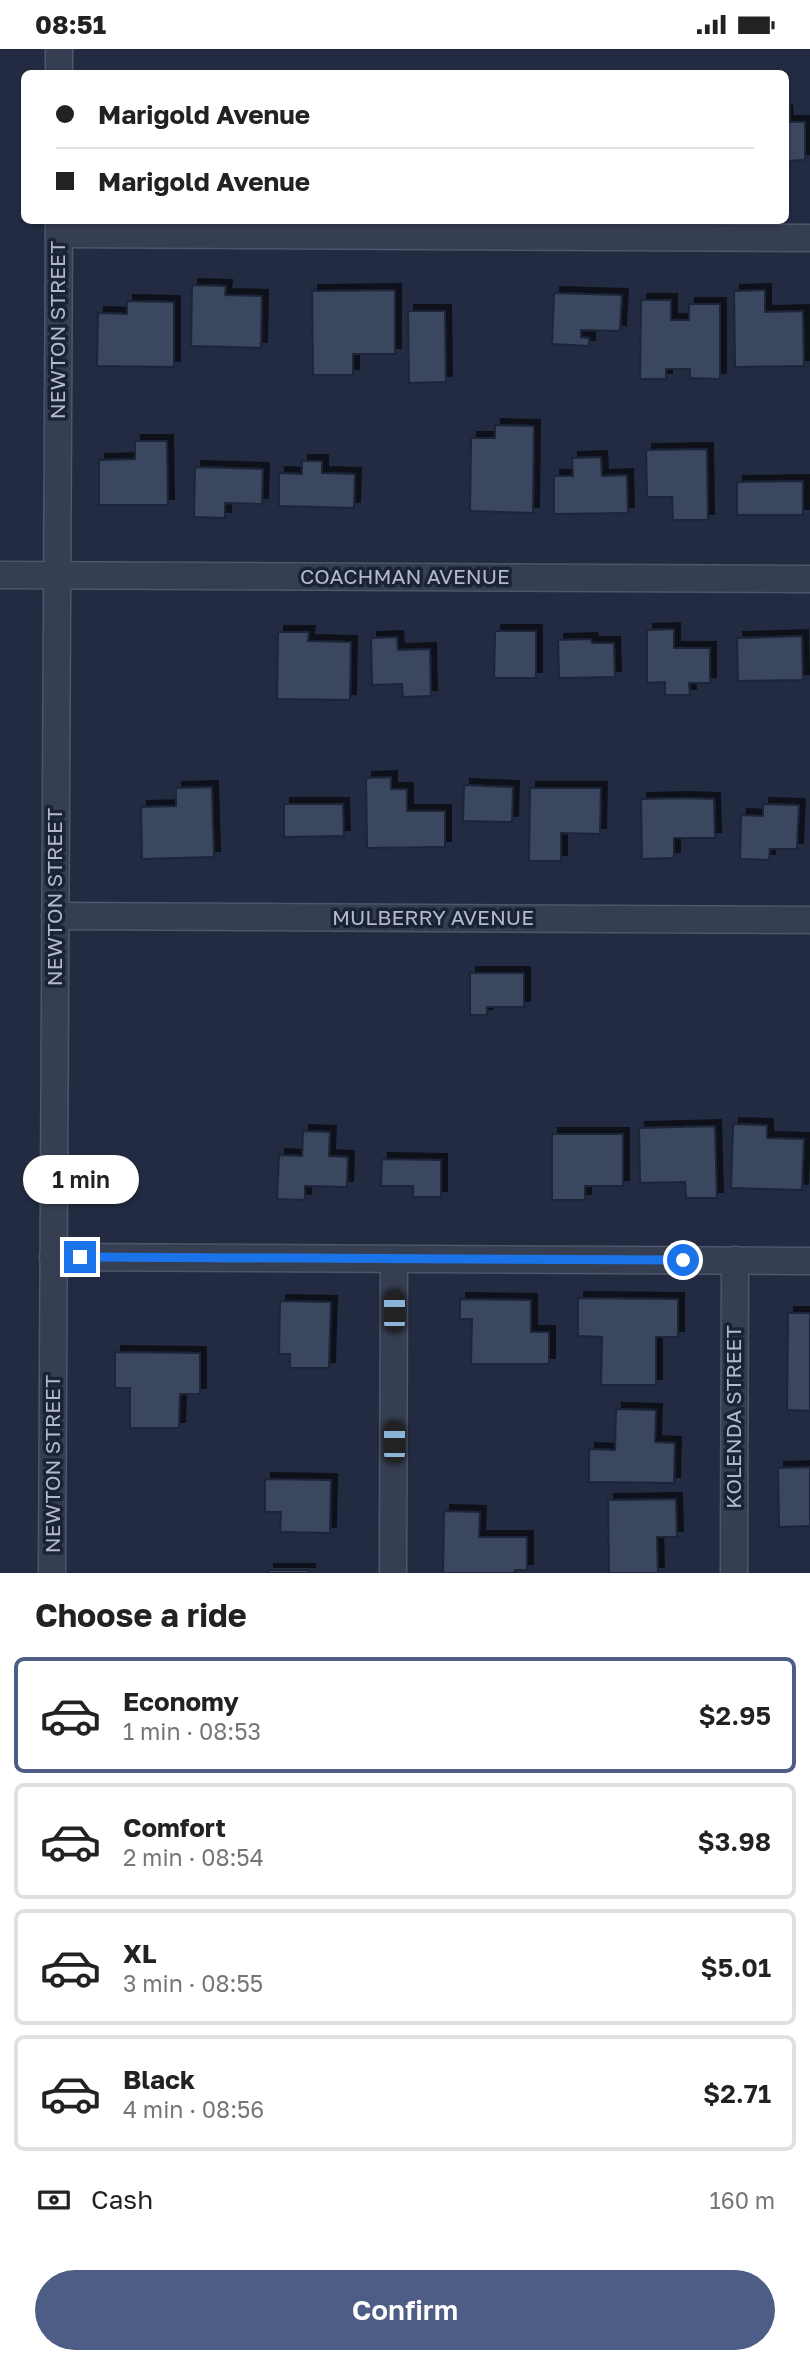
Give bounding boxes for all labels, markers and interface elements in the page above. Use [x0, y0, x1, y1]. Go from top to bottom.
text: 08:51 [35, 9, 106, 40]
text: Marigold Avenue [98, 99, 310, 130]
text: Marigold Avenue [98, 166, 310, 197]
street label: NEWTON STREET [44, 241, 70, 419]
street label: COACHMAN AVENUE [300, 563, 510, 589]
street label: NEWTON STREET [41, 808, 67, 986]
street label: MULBERRY AVENUE [332, 904, 534, 930]
callout: 1 min [22, 1155, 138, 1205]
text: 1 min [52, 1165, 110, 1193]
route end [64, 1241, 96, 1273]
route start [667, 1244, 699, 1276]
car [384, 1290, 405, 1332]
street label: KOLENDA STREET [720, 1325, 746, 1509]
street label: NEWTON STREET [39, 1375, 65, 1553]
car [384, 1421, 405, 1463]
text: Choose a ride [35, 1596, 247, 1634]
icon: car [39, 1684, 102, 1747]
text: Economy [123, 1686, 239, 1717]
text: $2.95 [698, 1700, 771, 1731]
text: 1 min · 08:53 [123, 1717, 261, 1745]
icon: car [39, 1810, 102, 1873]
text: Comfort [123, 1812, 226, 1843]
text: $3.98 [698, 1826, 771, 1857]
text: 2 min · 08:54 [123, 1843, 264, 1871]
icon: car [39, 1936, 102, 1999]
text: XL [123, 1938, 157, 1969]
text: $5.01 [701, 1952, 771, 1983]
text: 3 min · 08:55 [123, 1969, 263, 1997]
icon: car [39, 2062, 102, 2125]
text: Black [123, 2064, 195, 2095]
text: $2.71 [703, 2078, 771, 2109]
text: 4 min · 08:56 [123, 2095, 264, 2123]
icon: cash [35, 2181, 73, 2219]
text: Cash [91, 2184, 153, 2215]
text: 160 m [710, 2186, 775, 2214]
button: Confirm [35, 2270, 775, 2350]

